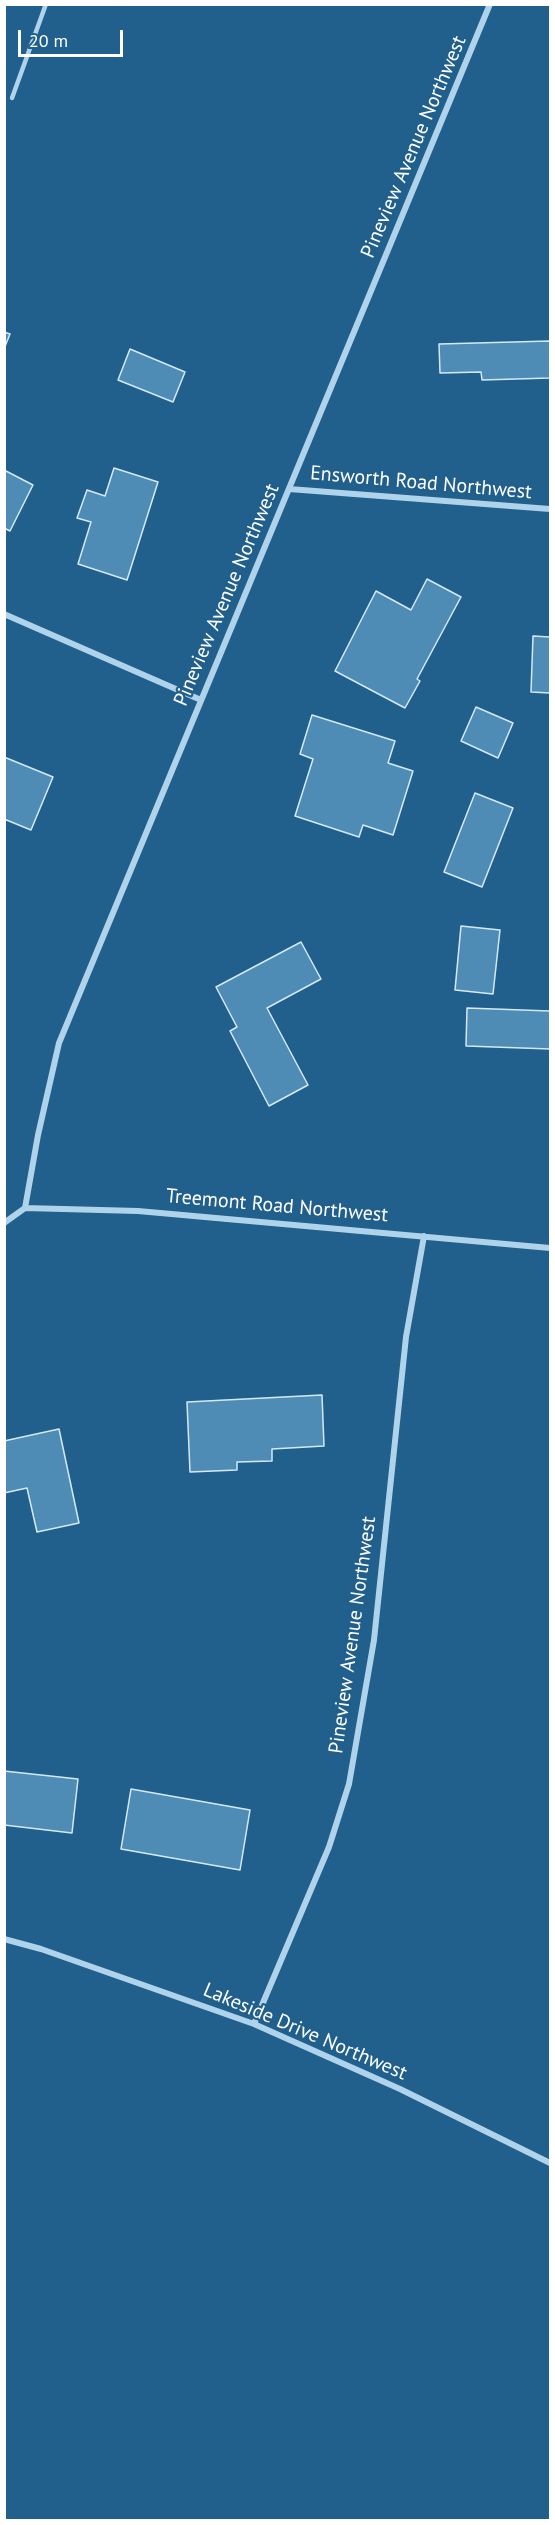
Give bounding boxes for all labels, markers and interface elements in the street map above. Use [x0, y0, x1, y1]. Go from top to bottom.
scale bar [21, 18, 126, 56]
text: 20 m [29, 29, 68, 52]
street label: Pineview Avenue Northwest [356, 32, 472, 262]
street label: Ensworth Road Northwest [309, 461, 533, 505]
street label: Pineview Avenue Northwest [169, 480, 285, 710]
street label: Treemont Road Northwest [165, 1184, 389, 1228]
street label: Pineview Avenue Northwest [324, 1515, 382, 1755]
street label: Lakeside Drive Northwest [200, 1978, 410, 2086]

